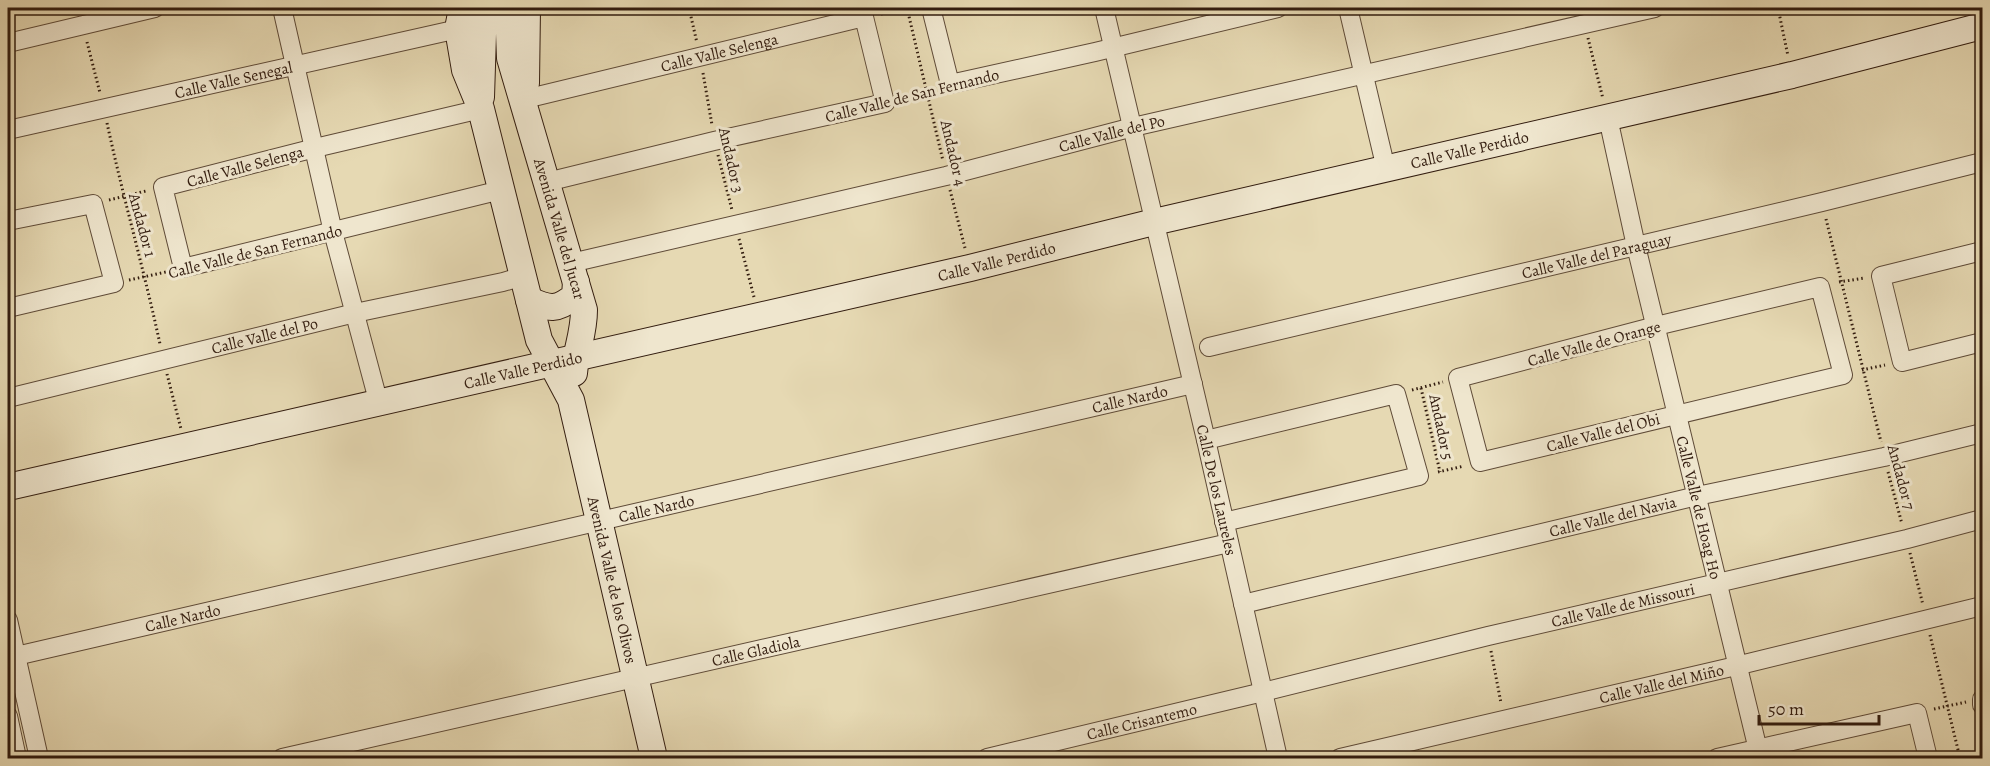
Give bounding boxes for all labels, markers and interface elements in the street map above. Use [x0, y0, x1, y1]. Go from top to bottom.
street label: Calle Valle Selenga [658, 28, 781, 78]
street label: Calle Valle Senegal [173, 56, 295, 104]
street label: Calle Valle de San Fernando [823, 64, 1002, 128]
street label: Calle Valle del Po [1056, 110, 1167, 158]
street label: Andador 4 [935, 117, 971, 188]
street label: Andador 3 [713, 124, 749, 195]
street label: Calle Valle Perdido [1408, 126, 1531, 175]
street label: Calle Valle Selenga [184, 141, 307, 193]
street label: Avenida Valle del Jucar [528, 155, 590, 302]
street label: Andador 1 [123, 190, 161, 260]
street label: Calle Valle de San Fernando [166, 220, 345, 284]
street label: Calle Valle del Paraguay [1520, 228, 1674, 285]
street label: Calle Valle Perdido [936, 237, 1058, 287]
street label: Calle Valle del Po [209, 313, 320, 360]
street label: Calle Valle de Orange [1525, 316, 1663, 372]
street label: Calle Valle Perdido [462, 347, 584, 395]
street label: Calle Nardo [1090, 380, 1170, 419]
street label: Andador 5 [1423, 391, 1459, 462]
street label: Calle Valle del Obi [1544, 408, 1662, 458]
street label: Calle De los Laureles [1191, 422, 1242, 558]
street label: Calle Valle de Hoag Ho [1670, 434, 1726, 582]
street label: Andador 7 [1882, 441, 1920, 512]
street label: Calle Nardo [616, 490, 696, 528]
street label: Calle Valle del Navia [1547, 491, 1679, 543]
street label: Avenida Valle de los Olivos [581, 493, 642, 666]
street label: Calle Valle de Missouri [1549, 579, 1697, 633]
street label: Calle Nardo [143, 599, 223, 638]
street label: Calle Gladiola [710, 631, 803, 672]
street label: Calle Valle del Miño [1597, 659, 1726, 709]
scale bar [1759, 688, 1879, 726]
text: 50 m [1768, 697, 1804, 721]
street label: Calle Crisantemo [1085, 698, 1199, 746]

